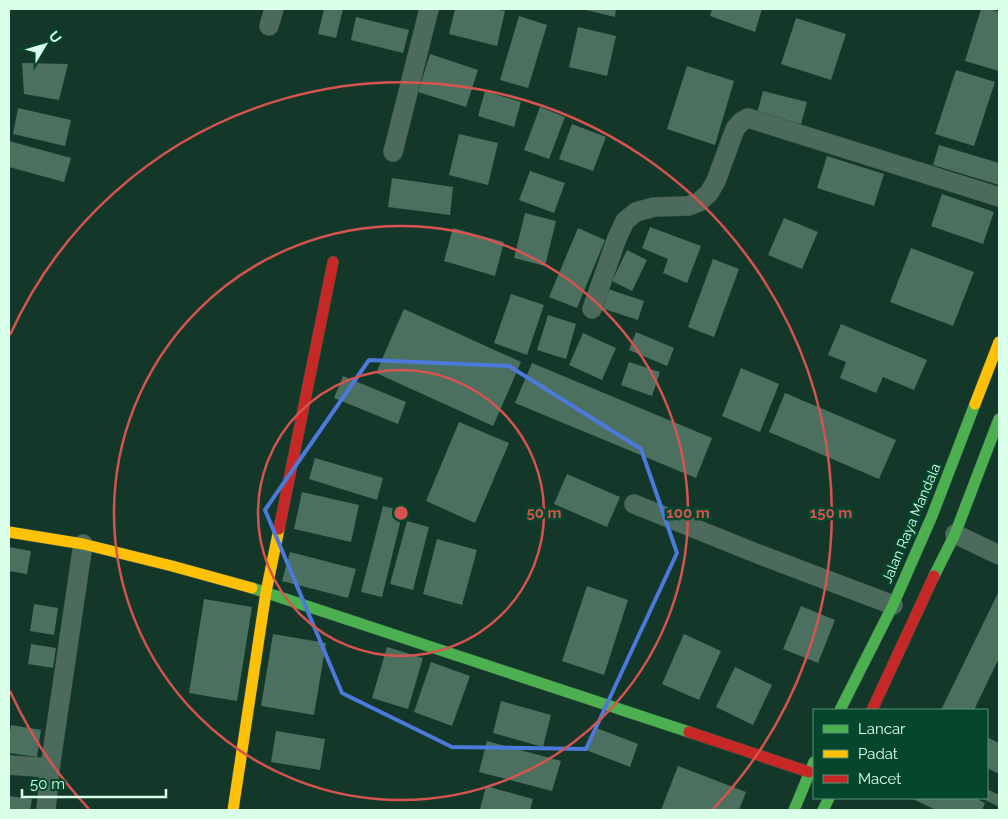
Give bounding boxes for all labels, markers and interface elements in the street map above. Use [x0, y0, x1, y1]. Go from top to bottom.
north arrow [20, 20, 70, 70]
text: U [46, 28, 65, 46]
street label: Jalan Raya Mandala [879, 461, 943, 585]
centre of rings [392, 504, 410, 522]
text: 50 m [526, 504, 562, 522]
text: 100 m [666, 504, 710, 522]
text: 150 m [810, 504, 852, 522]
legend [813, 709, 988, 799]
text: Lancar [858, 720, 906, 738]
text: Padat [858, 745, 898, 763]
scale bar [22, 766, 166, 798]
text: Macet [858, 770, 901, 788]
text: 50 m [30, 775, 65, 793]

